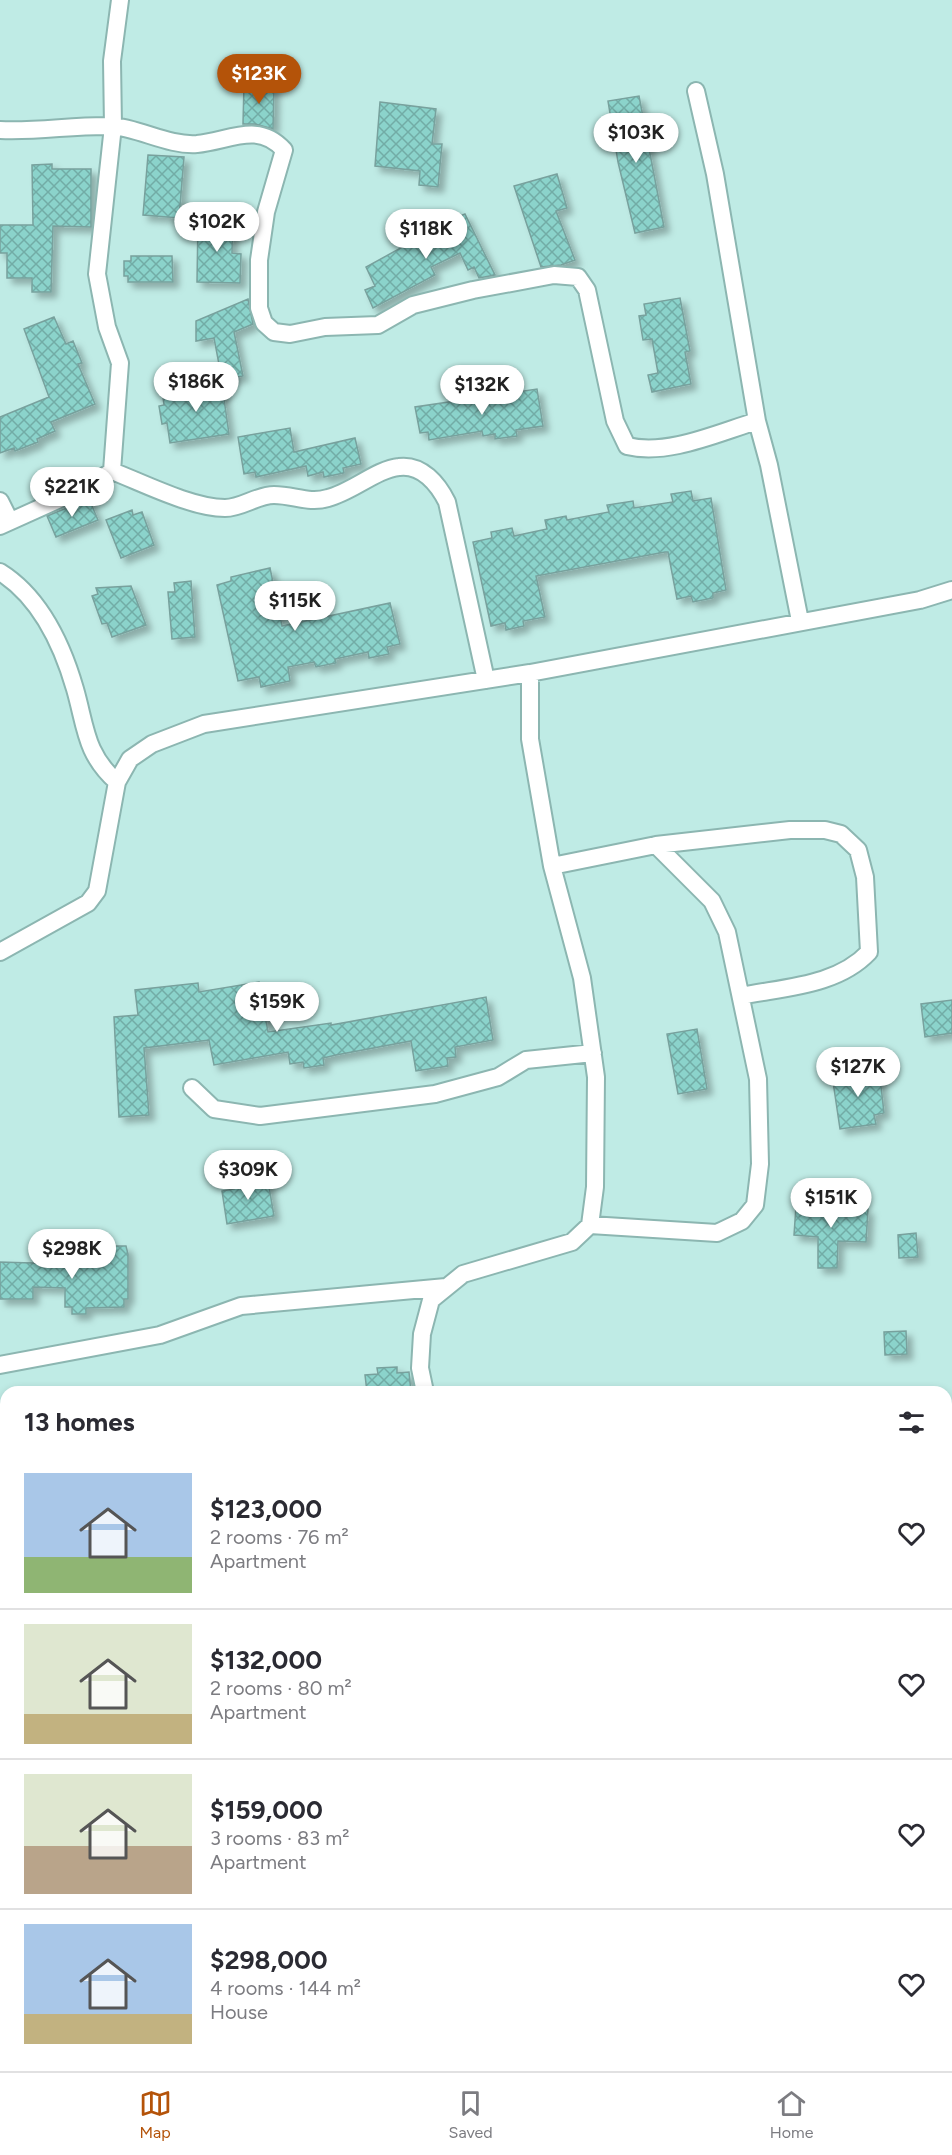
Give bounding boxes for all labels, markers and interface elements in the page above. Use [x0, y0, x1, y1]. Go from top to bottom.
pin: $123K [217, 54, 301, 105]
text: $123K [231, 61, 287, 85]
pin: $103K [594, 113, 678, 164]
text: $103K [608, 120, 664, 144]
pin: $102K [175, 202, 259, 253]
text: $102K [188, 209, 246, 233]
pin: $118K [384, 209, 468, 260]
text: $118K [399, 216, 453, 240]
pin: $186K [154, 362, 238, 413]
pin: $132K [440, 365, 524, 416]
text: $186K [168, 369, 224, 393]
text: $132K [454, 372, 510, 396]
pin: $221K [30, 467, 114, 518]
text: $221K [44, 474, 100, 498]
pin: $115K [253, 581, 337, 632]
text: $115K [269, 588, 321, 612]
pin: $159K [235, 982, 319, 1033]
text: $159K [249, 989, 305, 1013]
pin: $127K [816, 1047, 900, 1098]
text: $127K [830, 1054, 886, 1078]
pin: $309K [206, 1150, 290, 1201]
text: $309K [218, 1157, 278, 1181]
pin: $151K [789, 1178, 873, 1229]
text: $151K [805, 1185, 857, 1209]
pin: $298K [30, 1229, 114, 1280]
text: $298K [42, 1236, 102, 1260]
text: 13 homes [24, 1406, 135, 1438]
icon: filters [895, 1406, 928, 1439]
text: $123,000 [210, 1493, 322, 1525]
icon: home [72, 1497, 144, 1569]
icon: heart [895, 1517, 928, 1550]
text: 2 rooms · 76 m² [210, 1525, 349, 1549]
text: Apartment [210, 1549, 307, 1573]
text: $132,000 [210, 1644, 322, 1676]
icon: home [72, 1648, 144, 1720]
icon: heart [895, 1668, 928, 1701]
text: 2 rooms · 80 m² [210, 1676, 352, 1700]
text: Apartment [210, 1700, 307, 1724]
text: $159,000 [210, 1794, 323, 1826]
icon: home [72, 1798, 144, 1870]
icon: heart [895, 1818, 928, 1851]
text: 3 rooms · 83 m² [210, 1826, 349, 1850]
text: Apartment [210, 1850, 307, 1874]
text: $298,000 [210, 1944, 328, 1976]
icon: home [72, 1948, 144, 2020]
icon: heart [895, 1968, 928, 2001]
text: 4 rooms · 144 m² [210, 1976, 361, 2000]
text: House [210, 2000, 268, 2024]
tab: Map [139, 2087, 172, 2142]
tab: Saved [449, 2087, 493, 2142]
tab: Home [770, 2087, 813, 2142]

